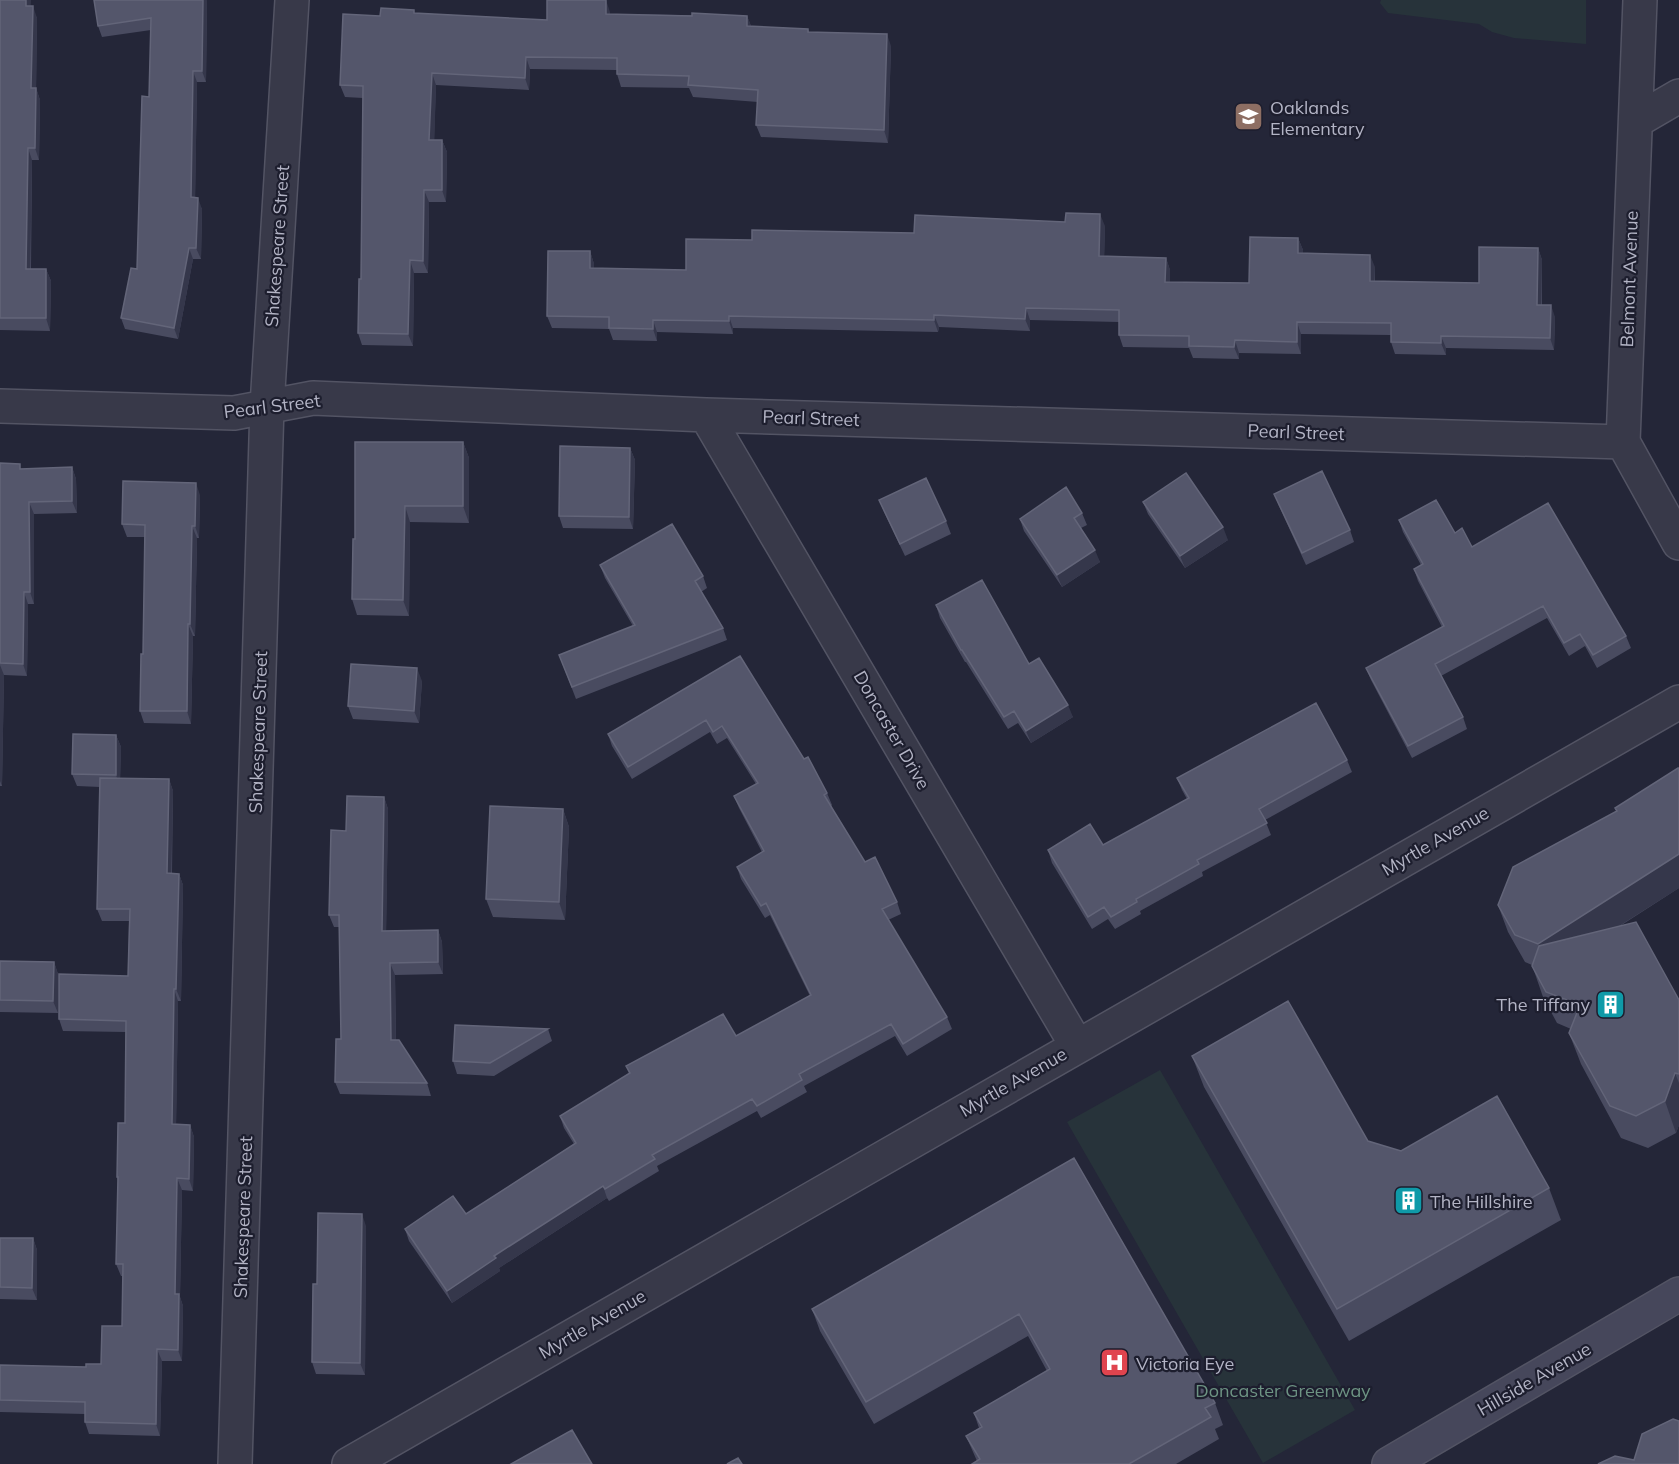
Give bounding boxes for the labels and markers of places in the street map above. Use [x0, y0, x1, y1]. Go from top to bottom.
place label: Oaklands Elementary [1270, 96, 1365, 140]
school or university icon: Oaklands Elementary [1233, 101, 1265, 133]
building icon: The Tiffany [1595, 988, 1627, 1020]
place label: The Tiffany [1496, 993, 1590, 1016]
building icon: The Hillshire [1393, 1185, 1425, 1217]
place label: The Hillshire [1430, 1190, 1533, 1213]
hospital icon: Victoria Eye [1099, 1347, 1131, 1379]
place label: Victoria Eye [1136, 1352, 1234, 1375]

